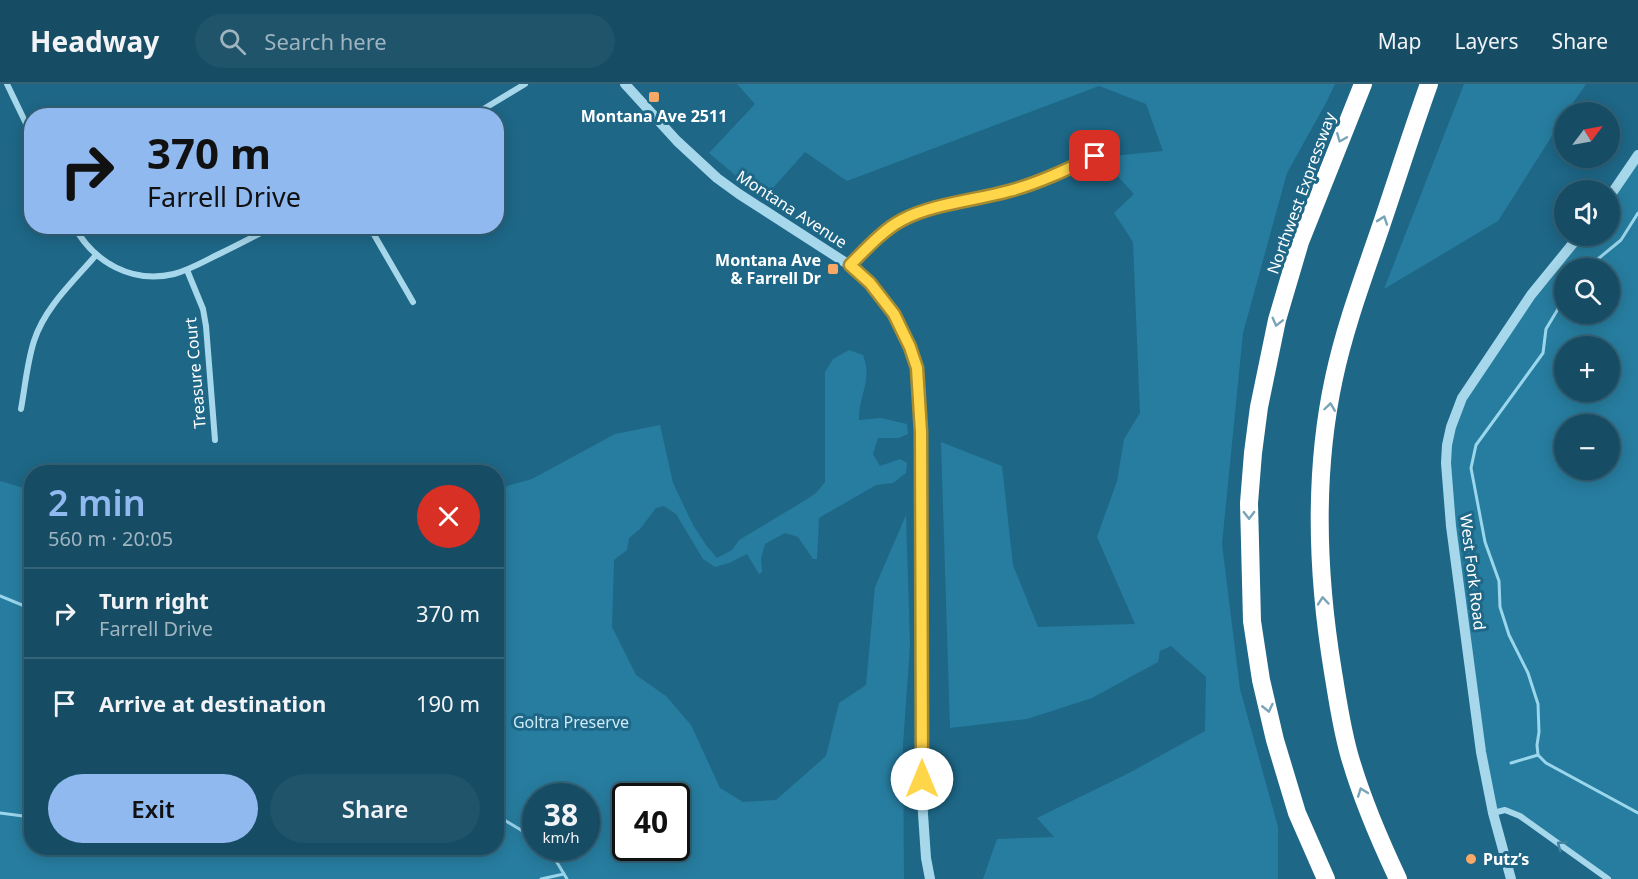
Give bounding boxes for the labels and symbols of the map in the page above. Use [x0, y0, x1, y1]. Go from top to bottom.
marker: Montana Ave 2511 [647, 90, 661, 104]
north arrow [1554, 102, 1620, 168]
place label: Montana Ave 2511 [581, 105, 727, 127]
street label: Northwest Expressway [1261, 108, 1341, 277]
pin [1069, 130, 1120, 181]
one-way arrow [1336, 132, 1348, 143]
street label: Montana Avenue [732, 165, 852, 253]
one-way arrow [1375, 215, 1388, 226]
place label: Montana Ave & Farrell Dr [715, 249, 821, 289]
marker: Montana Ave & Farrell Dr [826, 262, 840, 276]
street label: Treasure Court [179, 316, 211, 429]
one-way arrow [1271, 317, 1284, 327]
one-way arrow [1323, 403, 1335, 412]
one-way arrow [1243, 510, 1256, 519]
street label: West Fork Road [1455, 513, 1491, 631]
one-way arrow [1317, 597, 1330, 606]
one-way arrow [1260, 703, 1273, 713]
park label: Goltra Preserve [513, 711, 629, 733]
position arrow [890, 747, 954, 811]
speed limit sign: 40 [612, 783, 690, 861]
one-way arrow [1357, 787, 1370, 798]
one-way arrow [1556, 841, 1567, 852]
place label: Putz’s [1483, 848, 1529, 870]
marker: Putz’s [1464, 852, 1478, 866]

